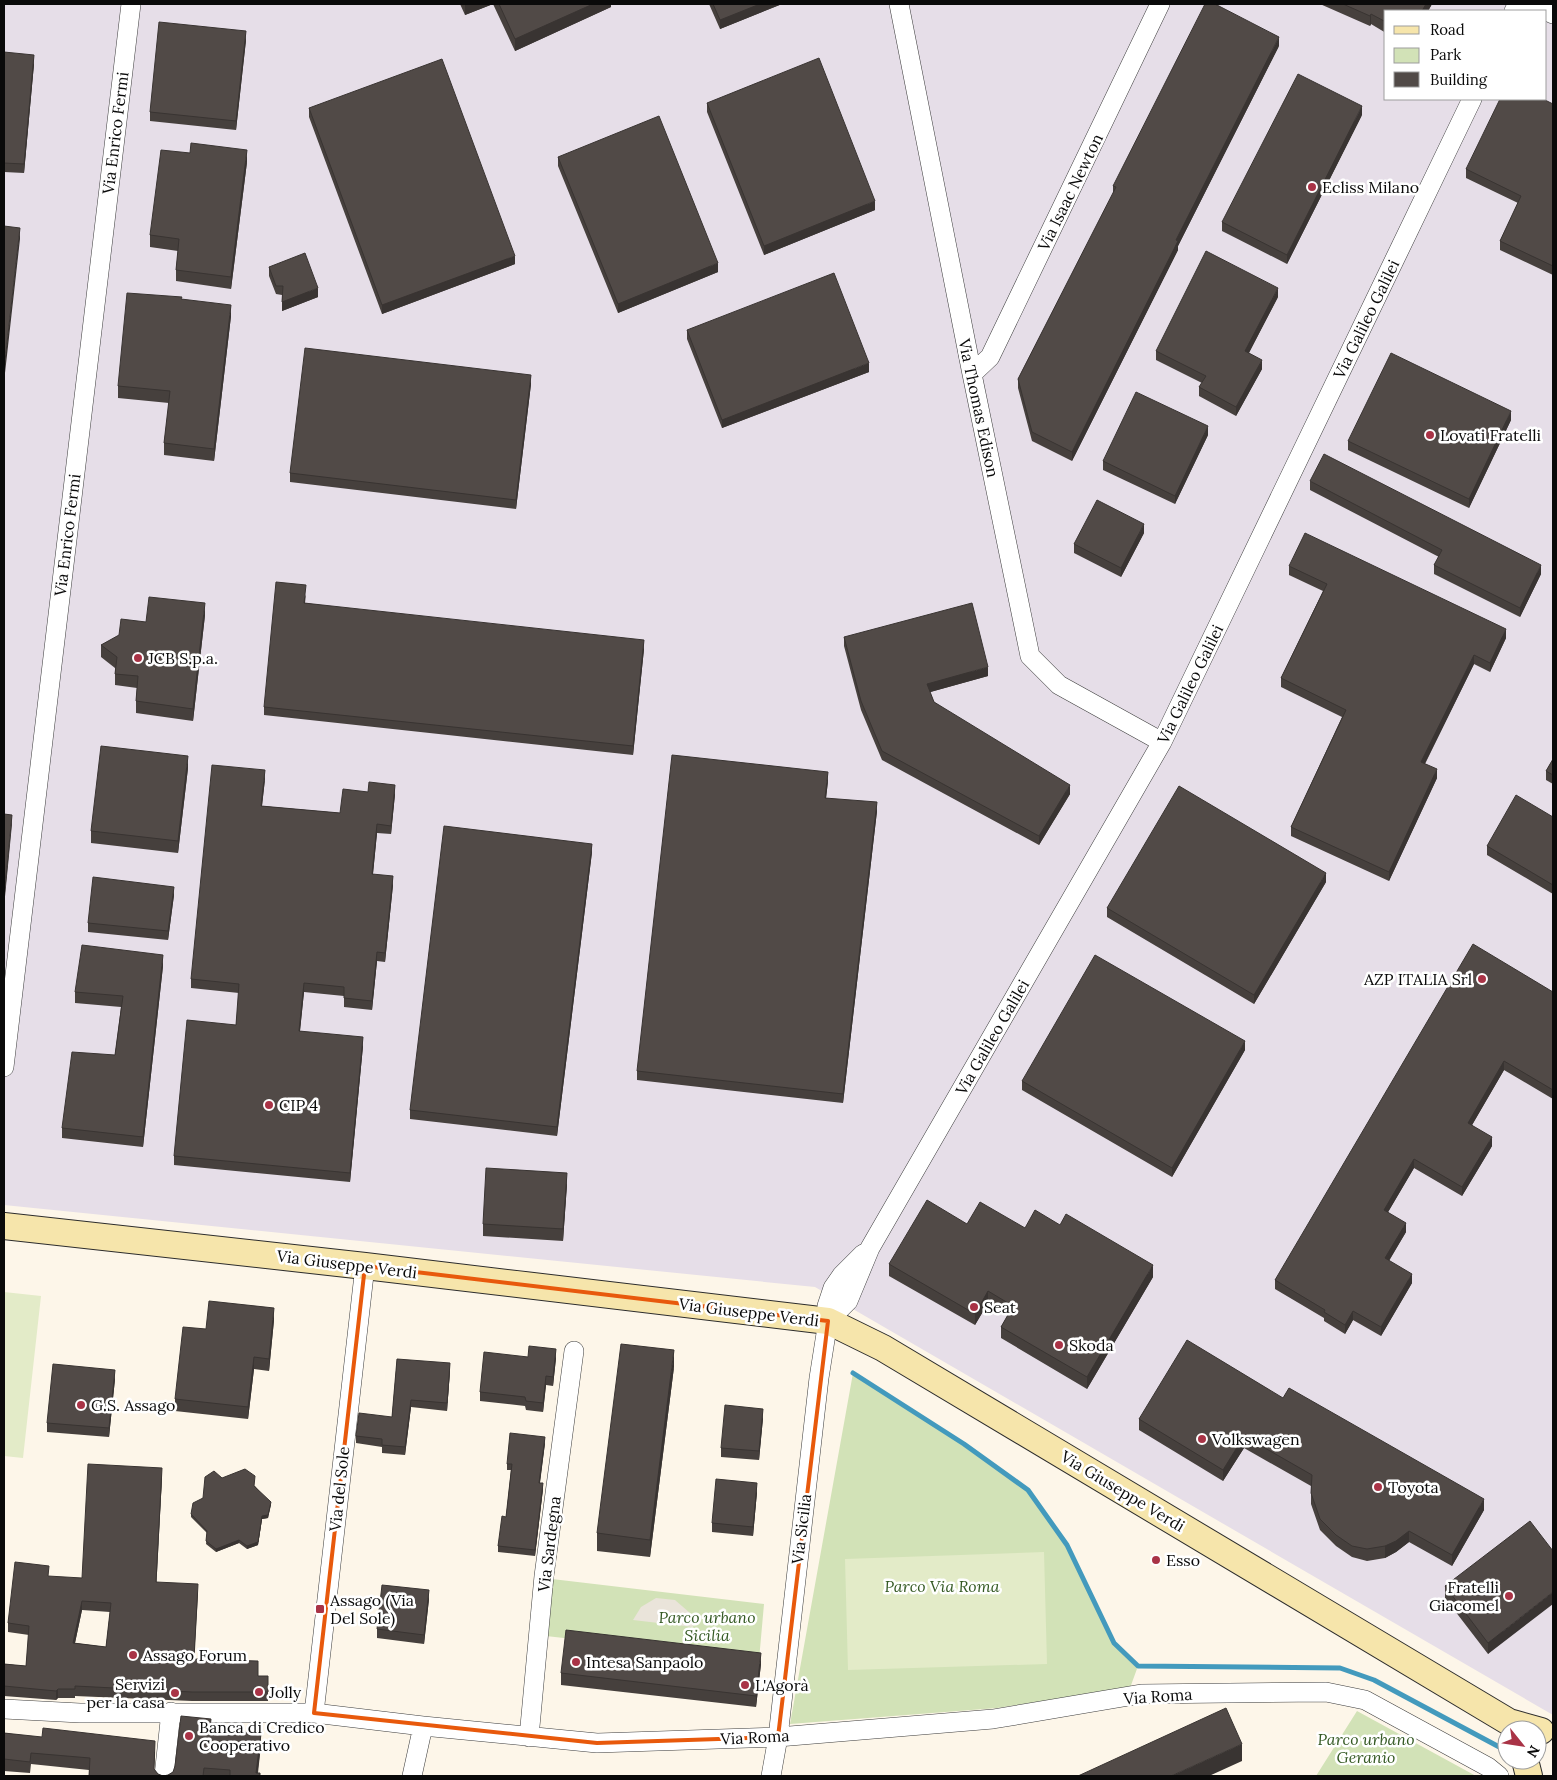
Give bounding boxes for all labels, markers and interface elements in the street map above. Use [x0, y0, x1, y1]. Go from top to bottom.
legend [1384, 10, 1547, 100]
text: Road [1430, 20, 1465, 39]
text: Park [1430, 45, 1461, 64]
text: Building [1430, 70, 1488, 89]
street label: Via Enrico Fermi [97, 71, 132, 196]
street label: Via Isaac Newton [1033, 130, 1107, 255]
place label: Ecliss Milano [1322, 177, 1419, 197]
marker: Ecliss Milano [1306, 181, 1318, 193]
street label: Via Galileo Galilei [1328, 256, 1403, 383]
street label: Via Thomas Edison [954, 336, 1004, 479]
place label: Lovati Fratelli [1440, 425, 1541, 445]
marker: Lovati Fratelli [1424, 429, 1436, 441]
street label: Via Enrico Fermi [49, 473, 84, 598]
street label: Via Galileo Galilei [1152, 621, 1227, 748]
place label: JCB S.p.a. [147, 648, 218, 668]
marker: JCB S.p.a. [132, 652, 144, 664]
place label: AZP ITALIA Srl [1363, 969, 1472, 989]
marker: AZP ITALIA Srl [1476, 973, 1488, 985]
street label: Via Galileo Galilei [950, 976, 1033, 1099]
place label: CIP 4 [279, 1095, 318, 1115]
marker: CIP 4 [263, 1099, 275, 1111]
street label: Via Giuseppe Verdi [275, 1245, 418, 1283]
street label: Via Giuseppe Verdi [677, 1293, 820, 1331]
place label: Seat [984, 1297, 1017, 1317]
marker: Seat [968, 1301, 980, 1313]
place label: Skoda [1069, 1335, 1114, 1355]
marker: Skoda [1053, 1339, 1065, 1351]
place label: G.S. Assago [91, 1395, 175, 1415]
marker: G.S. Assago [75, 1399, 87, 1411]
place label: Volkswagen [1211, 1429, 1300, 1449]
marker: Volkswagen [1196, 1433, 1208, 1445]
street label: Via del Sole [324, 1445, 353, 1534]
street label: Via Giuseppe Verdi [1057, 1446, 1189, 1536]
place label: Toyota [1388, 1477, 1439, 1497]
marker: Toyota [1372, 1481, 1384, 1493]
street label: Via Sicilia [787, 1493, 815, 1566]
street label: Via Sardegna [533, 1495, 565, 1594]
place label: Esso [1166, 1550, 1200, 1570]
marker: Esso [1150, 1554, 1162, 1566]
park label: Parco Via Roma [885, 1576, 1000, 1596]
place label: Fratelli Giacomel [1429, 1577, 1499, 1615]
place label: Assago (Via Del Sole) [329, 1590, 414, 1629]
marker: Fratelli Giacomel [1503, 1590, 1515, 1602]
marker: Assago (Via Del Sole) [314, 1603, 326, 1615]
park label: Parco urbano Sicilia [658, 1607, 756, 1645]
place label: Assago Forum [142, 1645, 247, 1665]
marker: Assago Forum [127, 1649, 139, 1661]
place label: Intesa Sanpaolo [586, 1652, 703, 1672]
marker: Intesa Sanpaolo [570, 1656, 582, 1668]
place label: Servizi per la casa [86, 1674, 165, 1712]
place label: L'Agorà [755, 1675, 809, 1695]
marker: L'Agorà [739, 1679, 751, 1691]
place label: Jolly [268, 1682, 302, 1702]
street label: Via Roma [1122, 1684, 1193, 1708]
marker: Jolly [253, 1686, 265, 1698]
marker: Servizi per la casa [169, 1687, 181, 1699]
place label: Banca di Credico Cooperativo [199, 1717, 325, 1755]
north arrow [1497, 1720, 1547, 1770]
street label: Via Roma [719, 1725, 790, 1749]
park label: Parco urbano Geranio [1317, 1729, 1415, 1767]
marker: Banca di Credico Cooperativo [183, 1730, 195, 1742]
text: N [1523, 1742, 1544, 1761]

